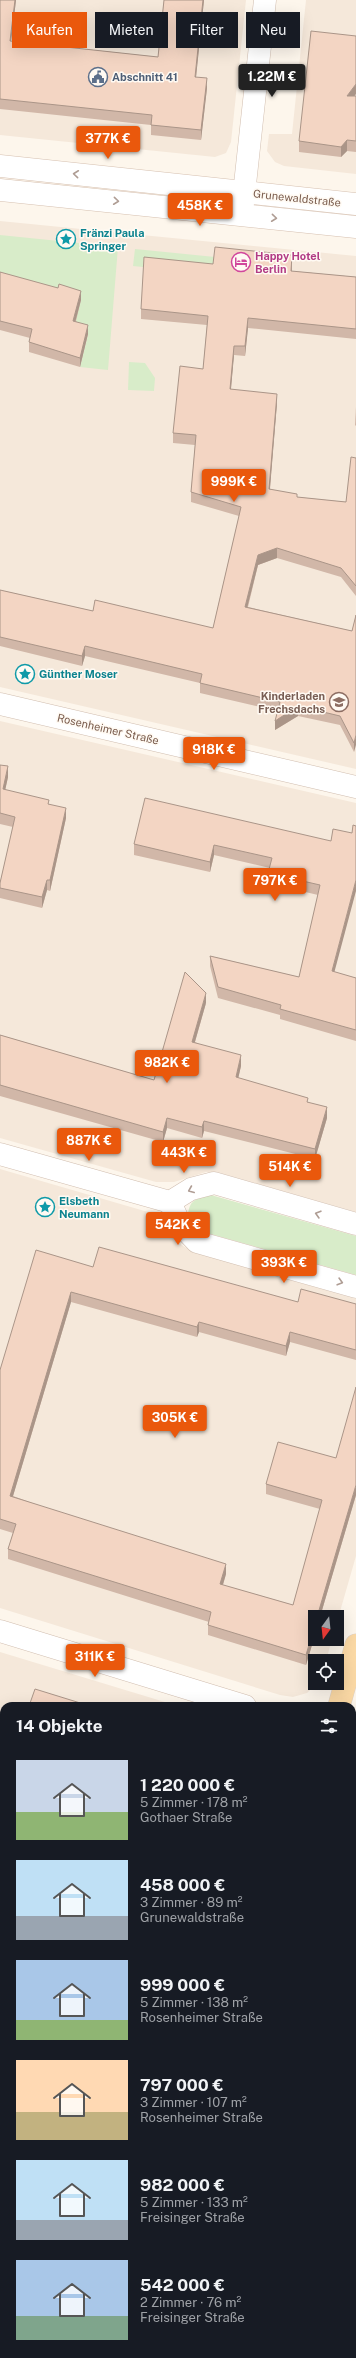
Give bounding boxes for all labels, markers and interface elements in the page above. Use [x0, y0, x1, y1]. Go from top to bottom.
chip: Kaufen [12, 12, 87, 48]
chip: Mieten [95, 12, 168, 48]
chip: Filter [176, 12, 238, 48]
chip: Neu [246, 12, 300, 48]
pin: 1.22M € [235, 64, 309, 98]
public building icon: Abschnitt 41 [87, 66, 109, 88]
text: 1.22M € [247, 69, 297, 84]
place label: Abschnitt 41 [112, 71, 178, 83]
pin: 377K € [75, 126, 141, 160]
text: 377K € [85, 131, 131, 146]
one-way arrow [73, 169, 79, 178]
street label: Grunewaldstraße [253, 187, 341, 209]
pin: 458K € [167, 193, 233, 227]
one-way arrow [113, 196, 120, 205]
text: 458K € [177, 198, 223, 213]
one-way arrow [271, 213, 277, 222]
place label: Fränzi Paula Springer [80, 227, 144, 252]
place icon: Fränzi Paula Springer [55, 228, 77, 250]
place label: Happy Hotel Berlin [255, 250, 321, 275]
hotel icon: Happy Hotel Berlin [230, 251, 252, 273]
pin: 999K € [201, 469, 267, 503]
text: 999K € [211, 474, 257, 489]
place icon: Günther Moser [14, 663, 36, 685]
place label: Günther Moser [39, 668, 118, 680]
place label: Kinderladen Frechsdachs [258, 690, 325, 715]
school or university icon: Kinderladen Frechsdachs [328, 691, 350, 713]
street label: Rosenheimer Straße [56, 711, 160, 747]
pin: 918K € [181, 737, 247, 771]
text: 918K € [192, 742, 236, 757]
pin: 797K € [242, 868, 308, 902]
text: 797K € [252, 873, 298, 888]
pin: 982K € [134, 1050, 200, 1084]
text: 982K € [144, 1055, 190, 1070]
pin: 887K € [56, 1128, 122, 1162]
text: 887K € [66, 1133, 112, 1148]
pin: 443K € [151, 1140, 217, 1174]
text: 443K € [161, 1145, 207, 1160]
pin: 514K € [257, 1154, 323, 1188]
text: 514K € [268, 1159, 312, 1174]
one-way arrow [188, 1186, 195, 1194]
place label: Elsbeth Neumann [59, 1195, 109, 1220]
place icon: Elsbeth Neumann [34, 1196, 56, 1218]
one-way arrow [315, 1210, 322, 1218]
pin: 542K € [145, 1212, 211, 1246]
text: 542K € [155, 1217, 201, 1232]
pin: 393K € [251, 1250, 317, 1284]
text: 393K € [261, 1255, 307, 1270]
one-way arrow [337, 1278, 343, 1286]
pin: 305K € [142, 1405, 208, 1439]
text: 305K € [152, 1410, 198, 1425]
north arrow [308, 1610, 344, 1646]
map controls [308, 1610, 344, 1690]
pin: 311K € [62, 1644, 128, 1678]
text: 311K € [75, 1649, 115, 1664]
button: locate [308, 1654, 344, 1690]
icon: filters [318, 1715, 340, 1737]
text: 14 Objekte [16, 1716, 102, 1736]
text: 1 220 000 € [140, 1775, 235, 1795]
icon: home [48, 1776, 96, 1824]
text: 5 Zimmer · 178 m² [140, 1795, 247, 1810]
text: Gothaer Straße [140, 1810, 232, 1825]
text: 458 000 € [140, 1875, 225, 1895]
icon: home [48, 1876, 96, 1924]
text: 3 Zimmer · 89 m² [140, 1895, 243, 1910]
text: Grunewaldstraße [140, 1910, 244, 1925]
text: 999 000 € [140, 1975, 225, 1995]
icon: home [48, 1976, 96, 2024]
text: 5 Zimmer · 138 m² [140, 1995, 248, 2010]
text: Rosenheimer Straße [140, 2010, 263, 2025]
text: 797 000 € [140, 2075, 224, 2095]
icon: home [48, 2076, 96, 2124]
text: 3 Zimmer · 107 m² [140, 2095, 247, 2110]
text: Rosenheimer Straße [140, 2110, 263, 2125]
text: 982 000 € [140, 2175, 225, 2195]
icon: home [48, 2176, 96, 2224]
text: 5 Zimmer · 133 m² [140, 2195, 248, 2210]
text: Freisinger Straße [140, 2210, 245, 2225]
text: 542 000 € [140, 2275, 225, 2295]
icon: home [48, 2276, 96, 2324]
text: 2 Zimmer · 76 m² [140, 2295, 241, 2310]
text: Freisinger Straße [140, 2310, 245, 2325]

